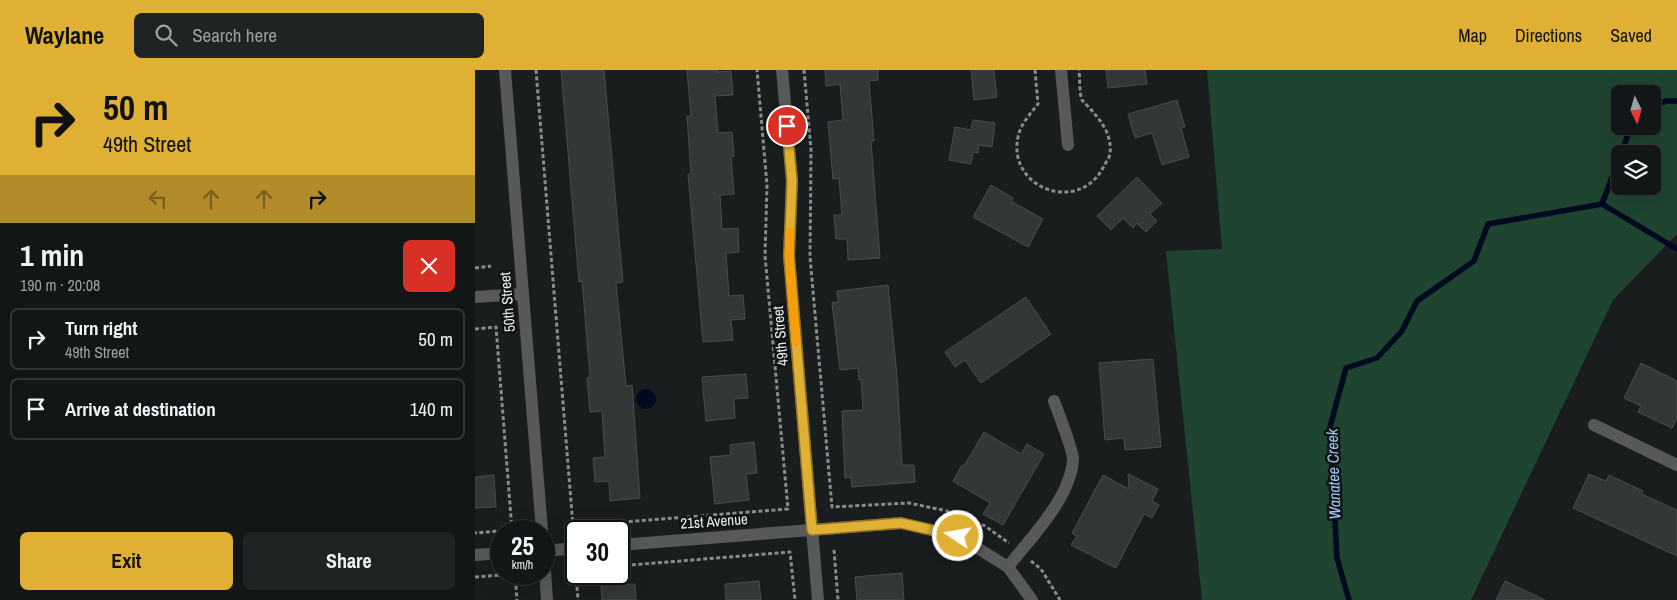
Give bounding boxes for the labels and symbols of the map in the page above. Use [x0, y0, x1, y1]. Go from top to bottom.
north arrow [1611, 85, 1661, 135]
pin [766, 105, 808, 147]
street label: 50th Street [494, 271, 520, 333]
street label: 49th Street [767, 305, 793, 367]
water label: Wanatee Creek [1320, 428, 1346, 520]
street label: 21st Avenue [680, 508, 749, 534]
position arrow [931, 509, 983, 561]
speed limit sign: 30 [565, 520, 630, 585]

